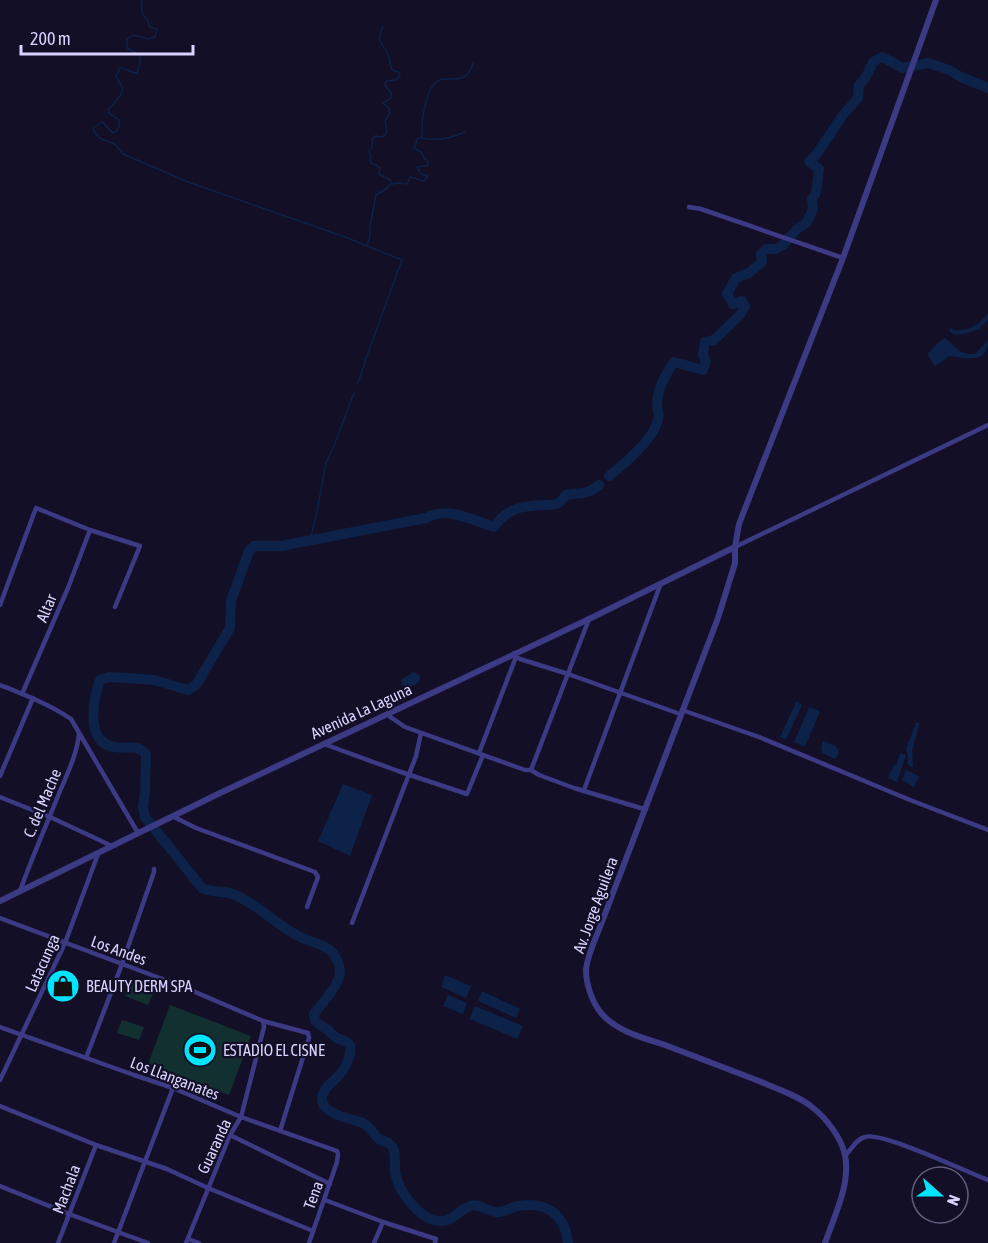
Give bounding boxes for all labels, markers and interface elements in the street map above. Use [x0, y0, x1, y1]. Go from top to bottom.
scale bar [21, 18, 194, 56]
text: 200 m [30, 28, 71, 49]
street label: Altar [32, 591, 60, 625]
street label: Avenida La Laguna [308, 680, 415, 743]
street label: C. del Mache [20, 766, 64, 840]
street label: Av. Jorge Aguilera [569, 854, 622, 956]
street label: Latacunga [21, 931, 64, 995]
street label: Los Andes [89, 932, 149, 968]
shop icon: BEAUTY DERM SPA [45, 968, 81, 1004]
place label: BEAUTY DERM SPA [86, 977, 193, 995]
sports icon: ESTADIO EL CISNE [182, 1032, 218, 1068]
place label: ESTADIO EL CISNE [223, 1041, 325, 1059]
street label: Los Llanganates [128, 1053, 222, 1104]
street label: Guaranda [194, 1116, 234, 1176]
street label: Machala [48, 1162, 84, 1216]
north arrow [910, 1165, 970, 1225]
street label: Tena [300, 1179, 326, 1211]
text: N [944, 1193, 964, 1208]

